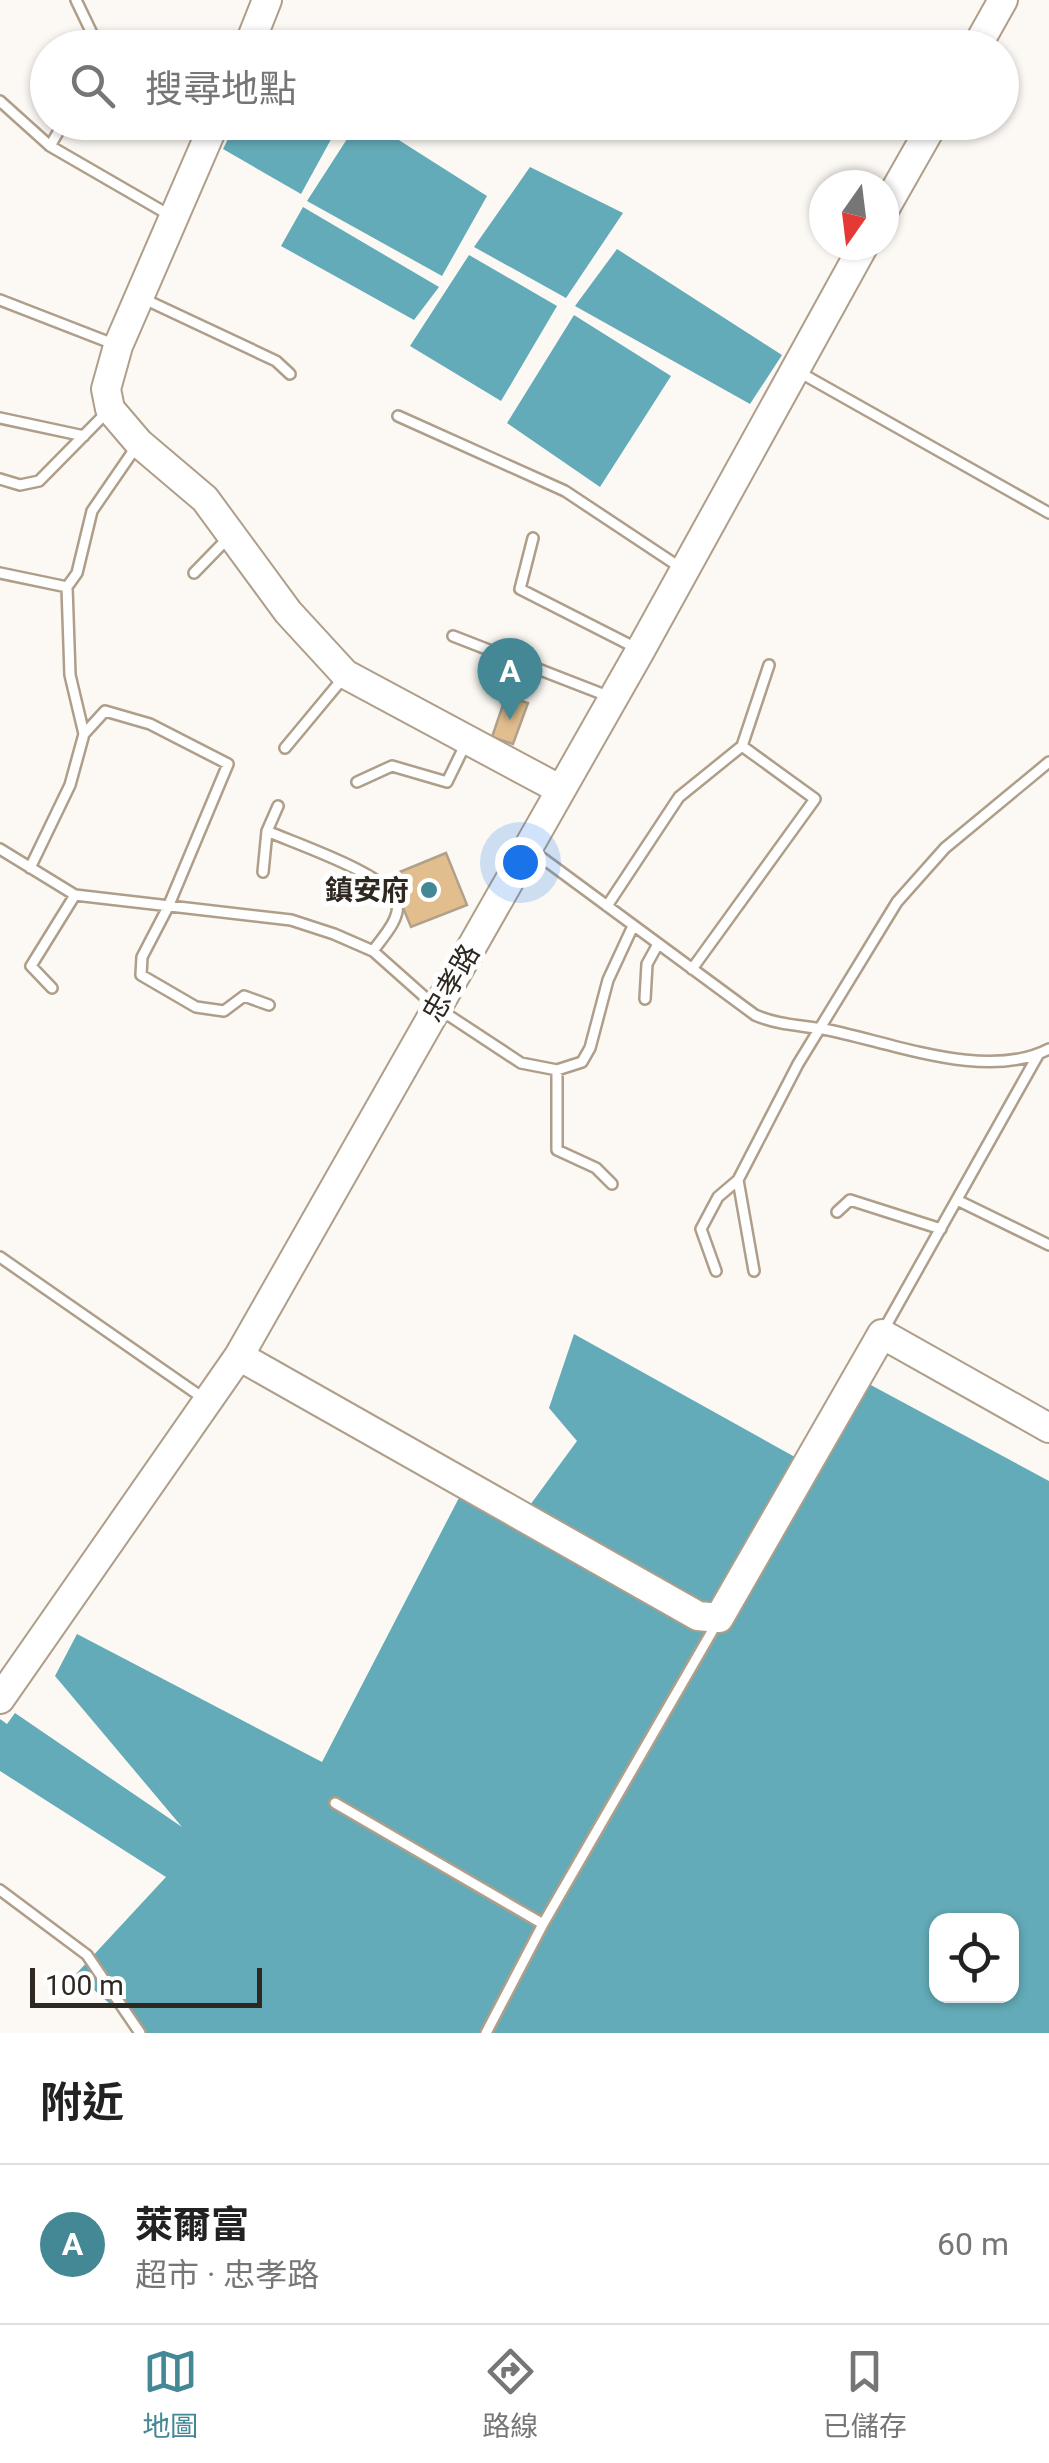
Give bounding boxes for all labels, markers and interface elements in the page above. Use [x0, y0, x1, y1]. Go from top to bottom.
search box [30, 30, 1019, 140]
icon: search [65, 58, 120, 113]
text: 搜尋地點 [145, 67, 297, 111]
north arrow [809, 170, 899, 260]
pin: A [478, 638, 542, 720]
your location [495, 837, 546, 888]
place label: 鎮安府 [325, 874, 409, 907]
marker: 鎮安府 [418, 879, 440, 901]
street label: 忠孝路 [416, 938, 486, 1028]
map controls [929, 1913, 1019, 2003]
button: locate [929, 1913, 1019, 2003]
scale bar [30, 1963, 262, 2008]
text: 100 m [45, 1969, 124, 2002]
text: 附近 [40, 2078, 124, 2127]
text: 萊爾富 [135, 2203, 249, 2247]
text: A [62, 2225, 83, 2263]
text: 60 m [937, 2225, 1009, 2263]
text: 超市 · 忠孝路 [135, 2256, 319, 2294]
tab: 地圖 [142, 2344, 198, 2444]
tab: 路線 [482, 2344, 539, 2444]
tab: 已儲存 [823, 2344, 907, 2444]

